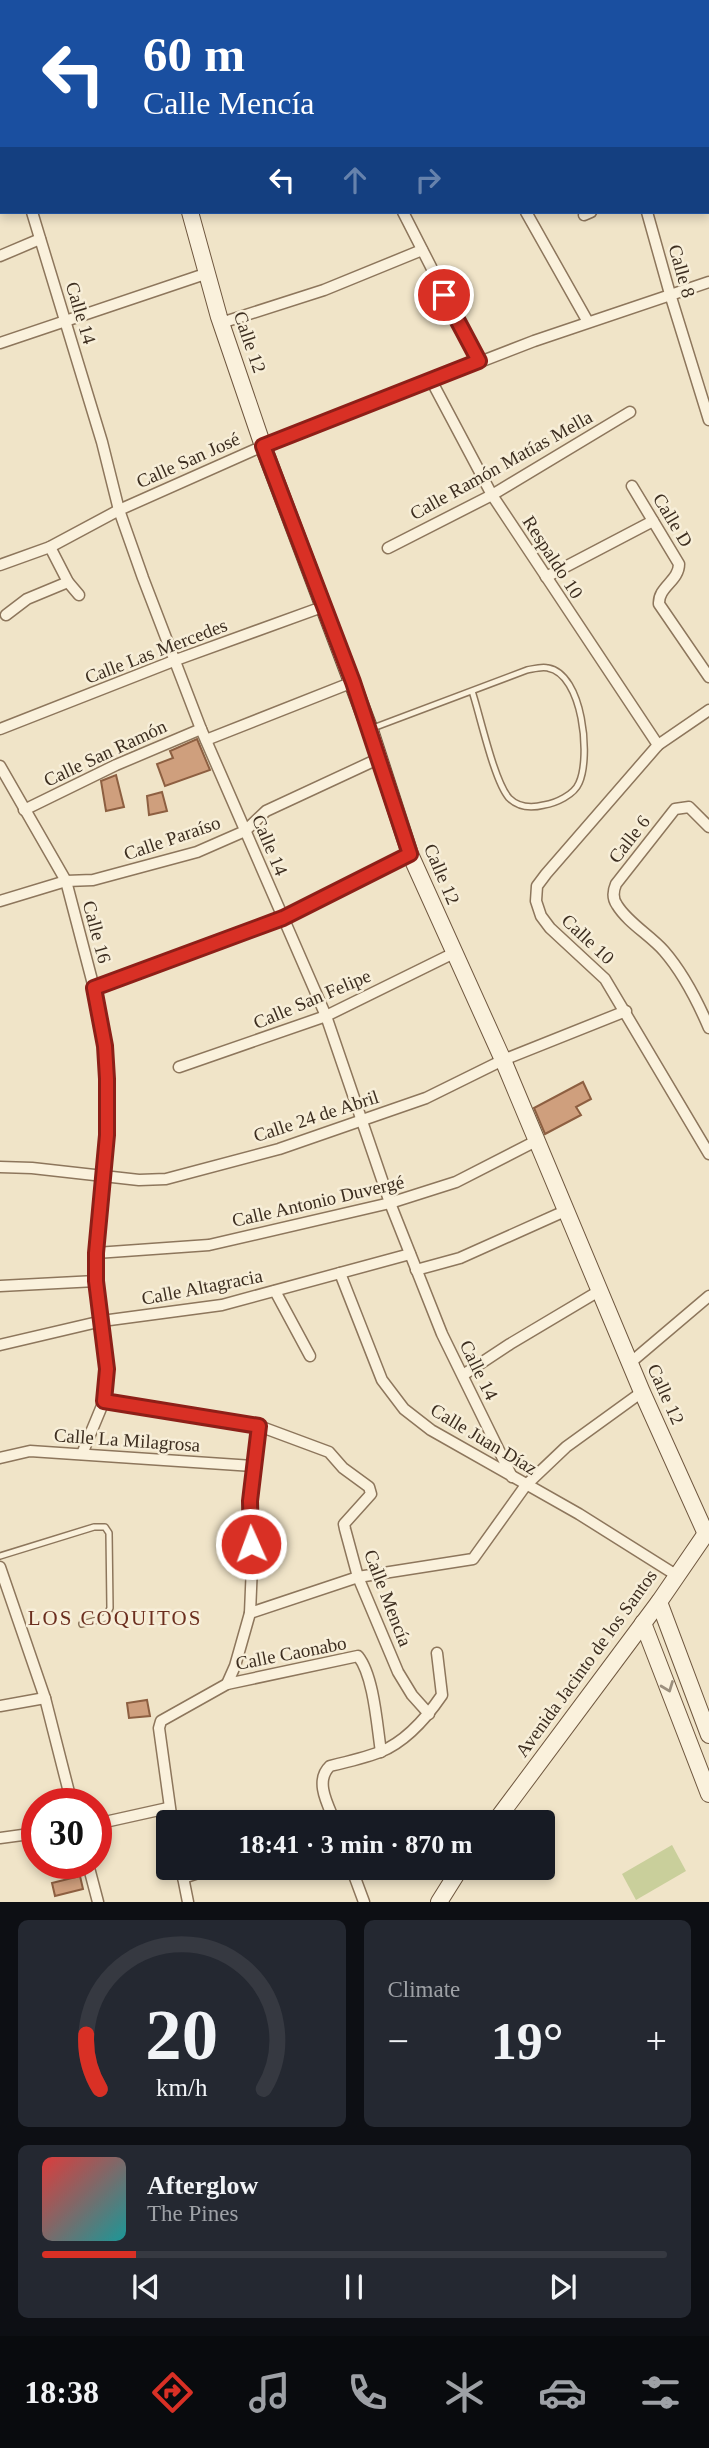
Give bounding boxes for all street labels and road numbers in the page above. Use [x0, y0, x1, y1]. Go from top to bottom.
street label: Calle 8 [664, 242, 700, 300]
street label: Calle 14 [62, 279, 101, 347]
street label: Calle 12 [230, 308, 270, 376]
street label: Calle Ramón Matías Mella [406, 406, 596, 524]
street label: Calle San José [133, 428, 243, 492]
street label: Calle D [649, 489, 697, 551]
street label: Respaldo 10 [518, 512, 588, 602]
street label: Calle Las Mercedes [82, 614, 230, 688]
street label: Calle San Ramón [40, 715, 170, 791]
street label: Calle 6 [604, 811, 654, 867]
street label: Calle Paraíso [121, 812, 223, 864]
street label: Calle 14 [248, 812, 292, 879]
street label: Calle 12 [420, 841, 464, 907]
street label: Calle 16 [79, 898, 115, 966]
street label: Calle 10 [557, 910, 619, 968]
street label: Calle San Felipe [250, 965, 374, 1033]
street label: Calle 24 de Abril [251, 1086, 381, 1146]
street label: Calle Antonio Duvergé [230, 1171, 406, 1231]
street label: Calle Altagracia [140, 1265, 265, 1309]
street label: Calle 14 [456, 1337, 503, 1404]
street label: Calle 12 [643, 1361, 689, 1427]
street label: Calle Juan Díaz [427, 1399, 541, 1479]
street label: Calle La Milagrosa [53, 1424, 201, 1456]
street label: Calle Mencía [360, 1547, 416, 1650]
street label: Avenida Jacinto de los Santos [511, 1565, 661, 1761]
street label: Calle Caonabo [234, 1632, 348, 1674]

